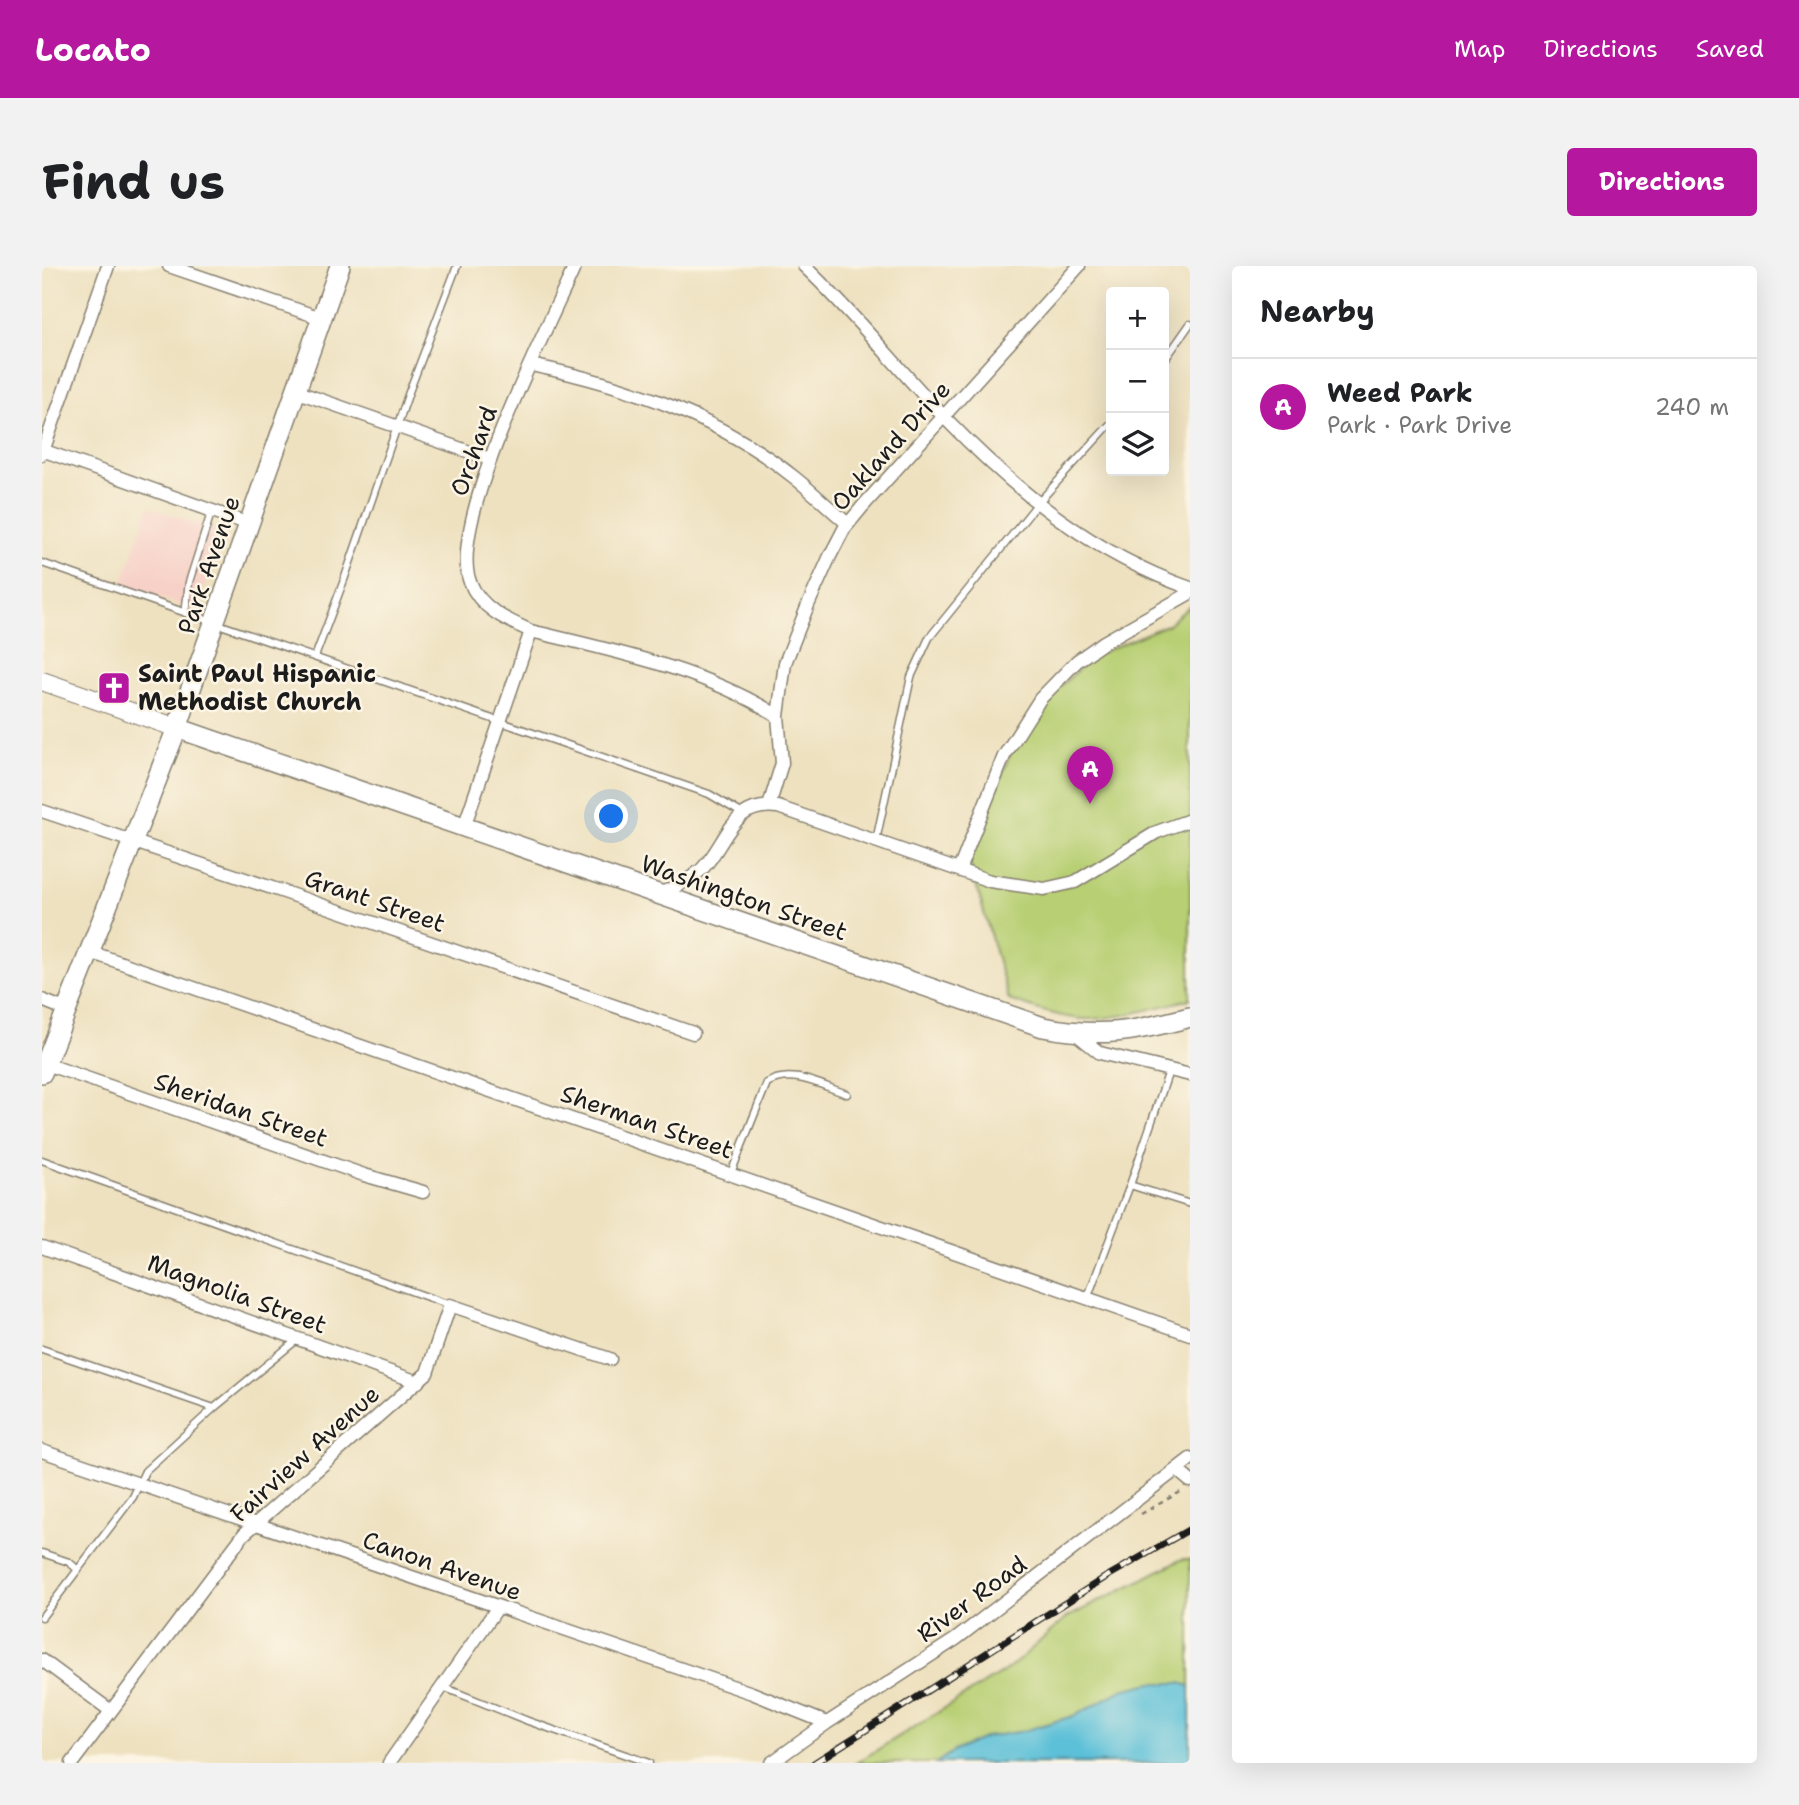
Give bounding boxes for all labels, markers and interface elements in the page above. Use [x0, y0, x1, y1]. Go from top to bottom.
text: Locato [35, 27, 151, 72]
text: Map [1454, 33, 1505, 65]
text: Directions [1543, 33, 1658, 65]
text: Saved [1696, 33, 1764, 65]
button: Directions [1567, 148, 1757, 216]
text: Find us [42, 149, 225, 215]
map controls [1106, 287, 1169, 476]
button: + [1106, 287, 1169, 350]
text: Nearby [1260, 291, 1375, 332]
button: − [1106, 350, 1169, 413]
street label: Oakland Drive [824, 374, 958, 518]
text: Weed Park [1327, 375, 1473, 410]
text: A [1274, 392, 1292, 422]
text: 240 m [1655, 392, 1729, 422]
street label: Orchard [443, 402, 505, 500]
text: Park · Park Drive [1327, 410, 1512, 440]
button: layers [1106, 413, 1169, 476]
street label: Park Avenue [170, 492, 248, 638]
place label: Saint Paul Hispanic Methodist Church [138, 658, 376, 718]
church icon: Saint Paul Hispanic Methodist Church [95, 669, 133, 707]
pin: A [1067, 746, 1113, 804]
your location [594, 799, 628, 833]
street label: Washington Street [637, 848, 851, 948]
street label: Grant Street [301, 862, 449, 940]
street label: Sheridan Street [150, 1065, 332, 1155]
street label: Sherman Street [556, 1077, 738, 1167]
street label: Magnolia Street [143, 1247, 331, 1341]
street label: Fairview Avenue [223, 1378, 387, 1530]
street label: Canon Avenue [358, 1524, 526, 1608]
street label: River Road [911, 1548, 1033, 1650]

